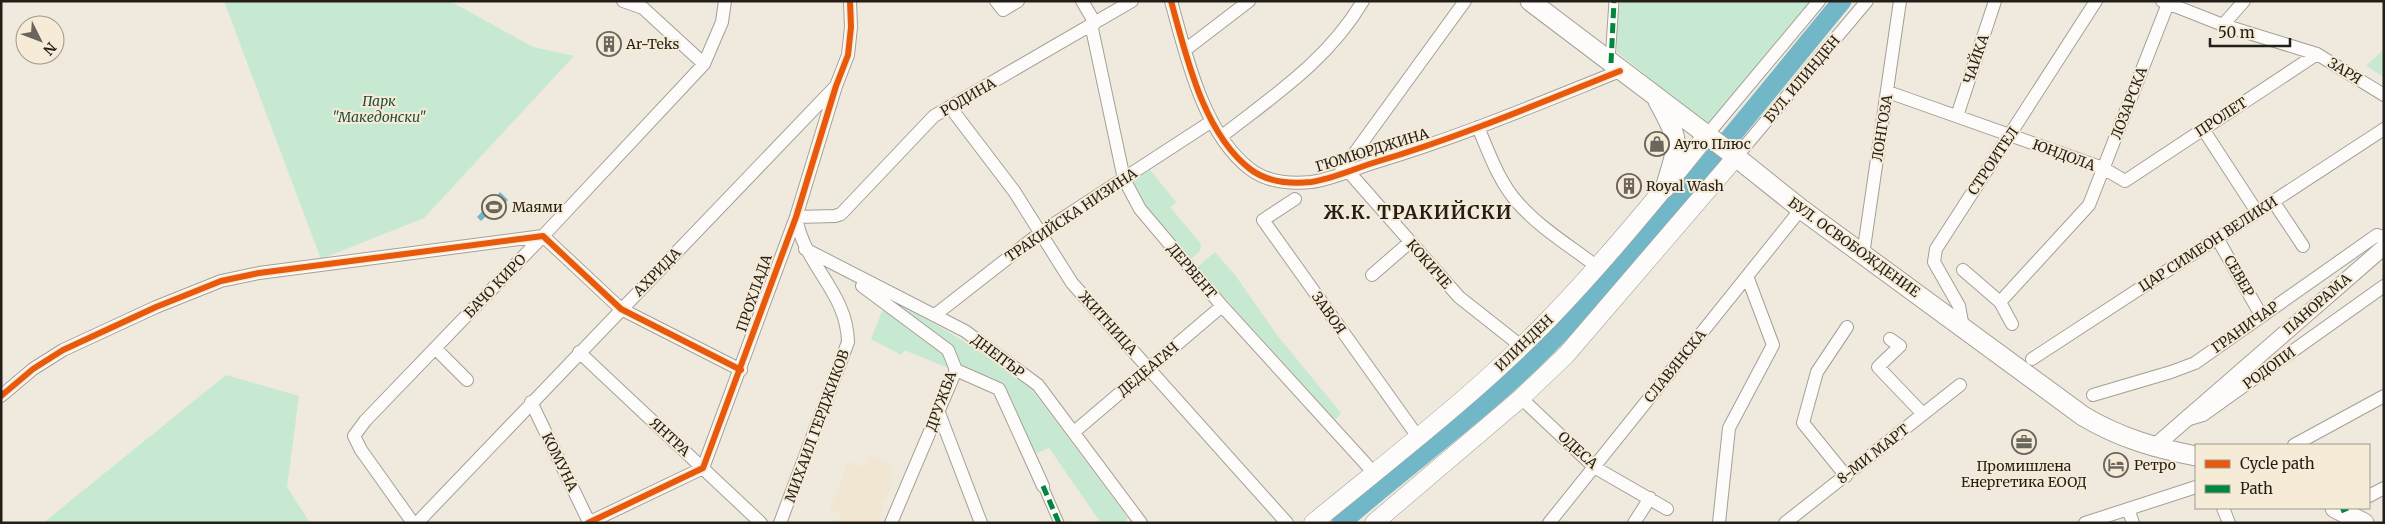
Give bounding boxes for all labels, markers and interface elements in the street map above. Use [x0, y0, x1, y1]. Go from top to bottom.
north arrow [15, 15, 65, 65]
scale bar [2210, 15, 2290, 47]
text: 50 m [2218, 23, 2255, 42]
building icon: Ar-Teks [596, 31, 622, 57]
street label: БУЛ. ИЛИНДЕН [1760, 32, 1844, 126]
street label: ЧАЙКА [1959, 32, 1993, 86]
place label: Ar-Teks [625, 35, 680, 53]
text: N [39, 39, 60, 59]
street label: ЗАРЯ [2325, 54, 2365, 88]
street label: ЛОЗАРСКА [2107, 64, 2151, 142]
street label: РОДИНА [937, 74, 999, 120]
park label: Парк "Македонски" [332, 92, 426, 126]
street label: ЛОНГОЗА [1868, 93, 1896, 163]
street label: ПРОЛЕТ [2192, 93, 2251, 141]
street label: СТРОИТЕЛ [1964, 123, 2022, 199]
street label: ГЮМЮРДЖИНА [1313, 124, 1431, 176]
shop icon: Ауто Плюс [1644, 131, 1670, 157]
place label: Ауто Плюс [1673, 135, 1751, 153]
street label: ЮНДОЛА [2030, 135, 2098, 175]
street label: ТРАКИЙСКА НИЗИНА [1002, 164, 1141, 266]
building icon: Royal Wash [1616, 173, 1642, 199]
place label: Royal Wash [1646, 177, 1724, 195]
street label: ЦАР СИМЕОН ВЕЛИКИ [2135, 192, 2281, 296]
street label: БУЛ. ОСВОБОЖДЕНИЕ [1785, 193, 1924, 301]
sports icon: Маями [481, 194, 507, 220]
place label: Маями [512, 198, 563, 216]
district label: Ж.К. ТРАКИЙСКИ [1323, 200, 1513, 224]
street label: КОКИЧЕ [1403, 236, 1455, 292]
street label: ДЕРВЕНТ [1164, 240, 1221, 303]
street label: АХРИДА [629, 244, 685, 301]
street label: БАЧО КИРО [460, 250, 530, 322]
street label: ПРОХЛАДА [732, 252, 776, 334]
street label: СЕВЕР [2220, 252, 2258, 300]
street label: ПАНОРАМА [2279, 269, 2355, 338]
street label: ЖИТНИЦА [1075, 287, 1141, 359]
street label: ЗАВОЯ [1308, 288, 1350, 338]
street label: ГРАНИЧАР [2208, 297, 2282, 357]
street label: ИЛИНДЕН [1491, 311, 1557, 375]
street label: СЛАВЯНСКА [1640, 326, 1710, 406]
street label: ДНЕПЪР [968, 330, 1028, 382]
street label: ДЕДЕАГАЧ [1114, 338, 1182, 400]
street label: РОДОПИ [2239, 343, 2299, 393]
street label: МИХАИЛ ГЕРДЖИКОВ [781, 347, 853, 505]
street label: ДРУЖБА [922, 369, 960, 433]
street label: ЯНТРА [646, 414, 694, 460]
street label: 8-МИ МАРТ [1833, 420, 1913, 488]
street label: ОДЕСА [1554, 427, 1602, 473]
office icon: Промишлена Енергетика ЕООД [2011, 429, 2037, 455]
street label: КОМУНА [538, 430, 582, 495]
legend [2195, 444, 2370, 509]
hotel icon: Ретро [2103, 452, 2129, 478]
text: Cycle path [2240, 454, 2315, 473]
place label: Ретро [2134, 456, 2176, 474]
place label: Промишлена Енергетика ЕООД [1961, 457, 2087, 491]
text: Path [2240, 479, 2273, 498]

